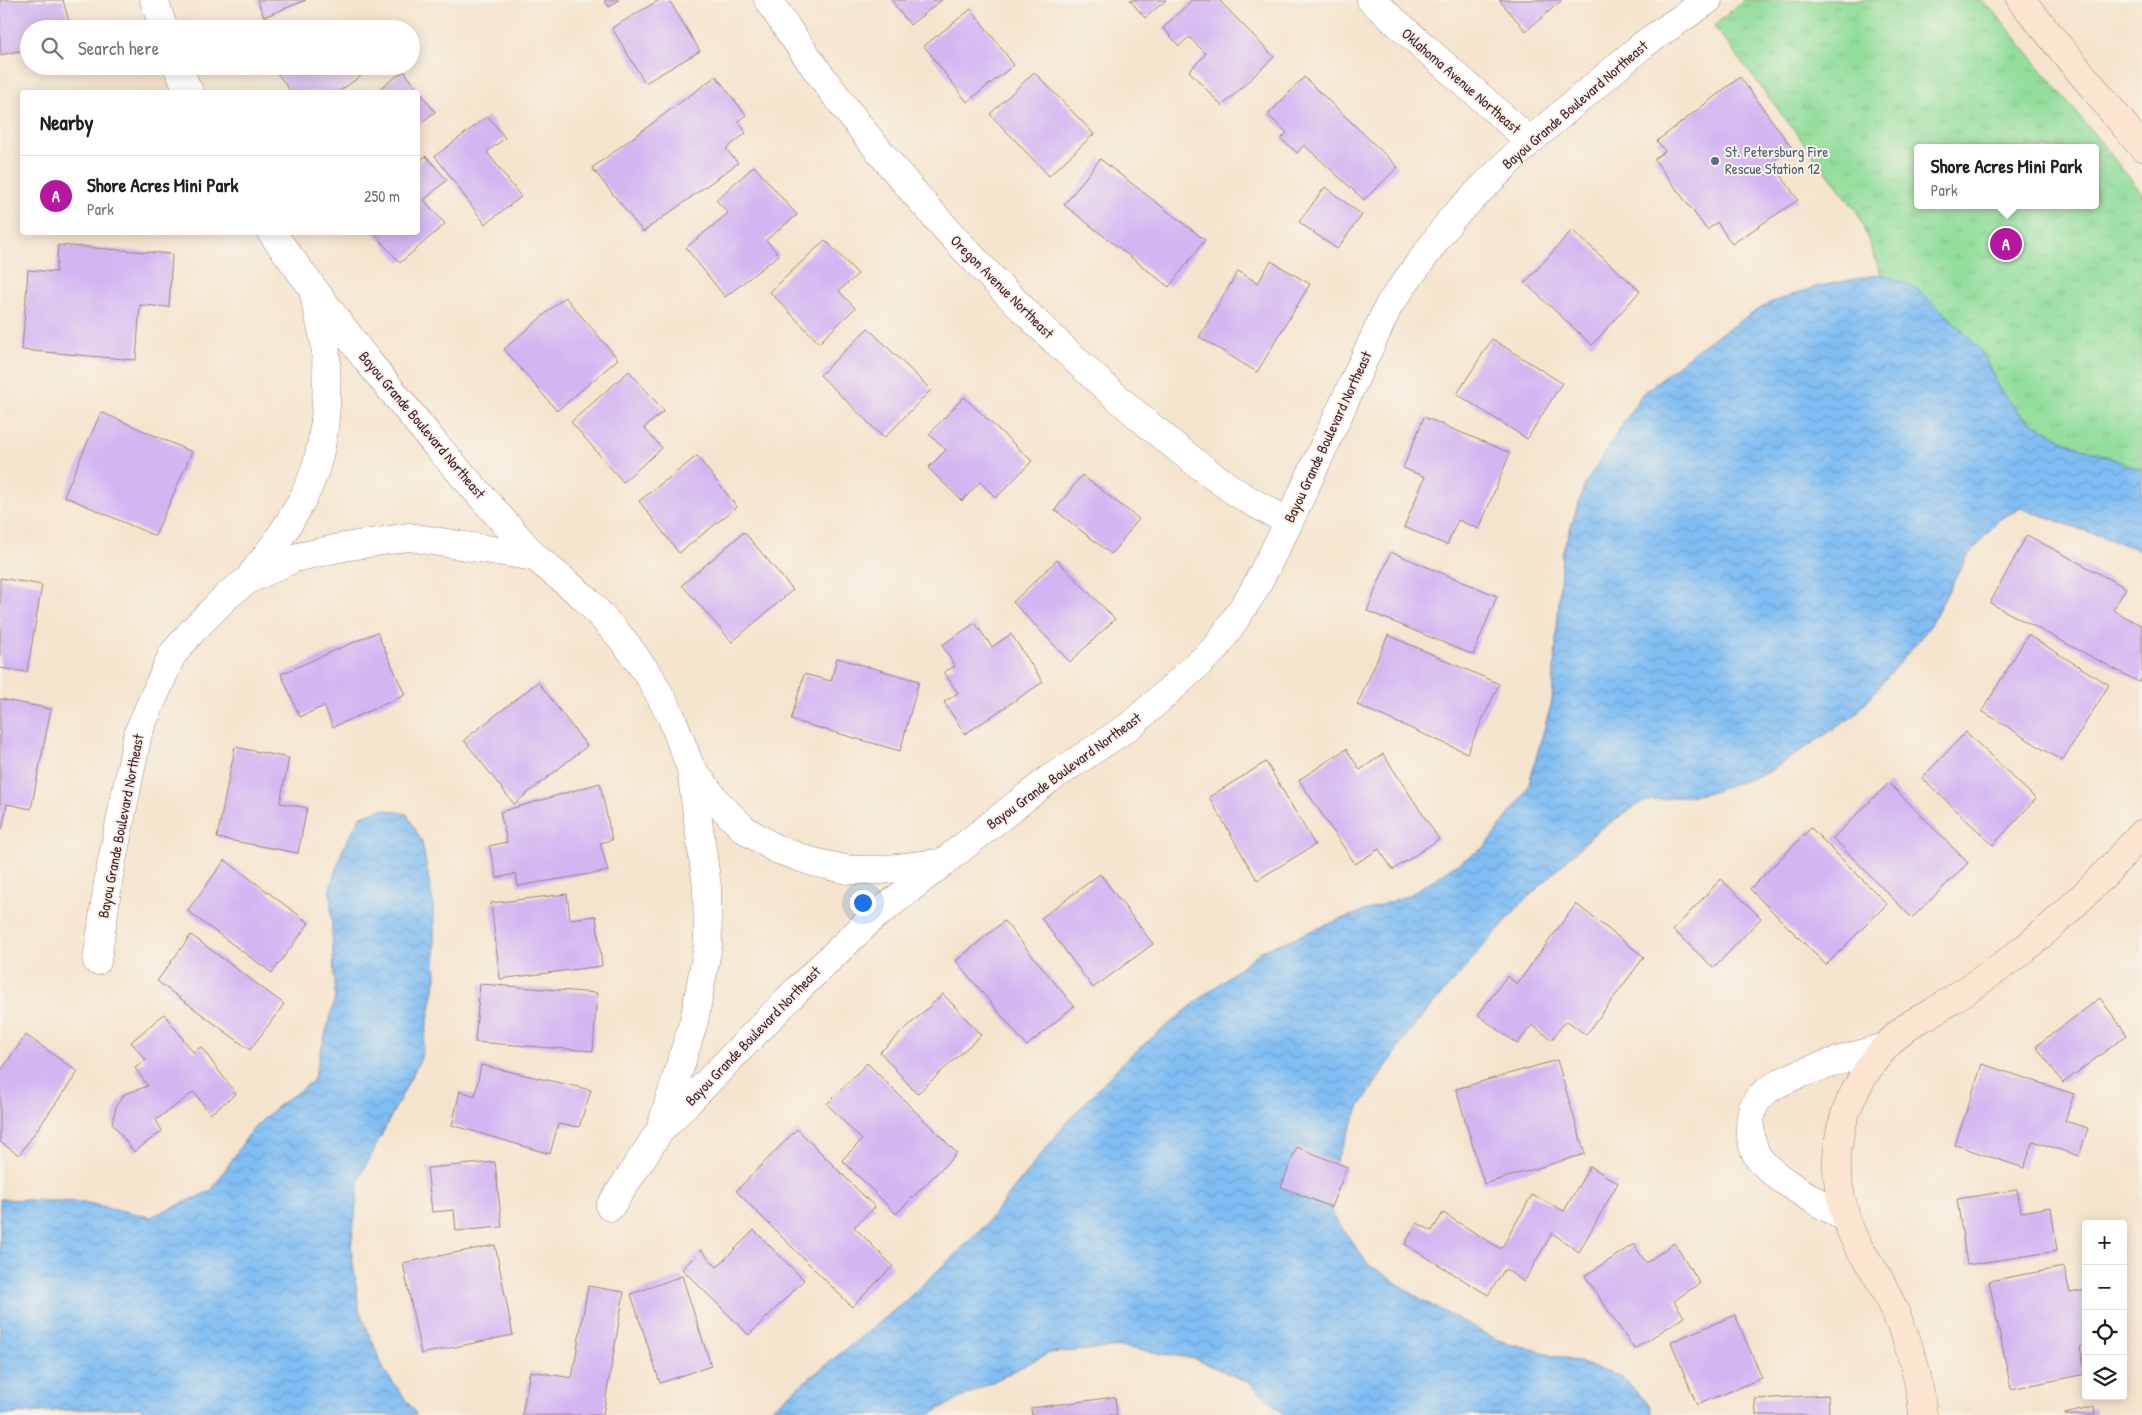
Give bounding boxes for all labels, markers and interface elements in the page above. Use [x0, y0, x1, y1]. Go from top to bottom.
search box [20, 20, 420, 75]
street label: Oklahoma Avenue Northeast [1397, 23, 1526, 139]
icon: search [38, 34, 66, 62]
text: Search here [78, 35, 159, 61]
street label: Bayou Grande Boulevard Northeast [1497, 35, 1653, 174]
text: Nearby [40, 108, 93, 137]
place label: St. Petersburg Fire Rescue Station 12 [1725, 141, 1828, 179]
popup [1914, 144, 2099, 209]
text: Shore Acres Mini Park [1931, 153, 2082, 179]
marker: St. Petersburg Fire Rescue Station 12 [1709, 155, 1721, 167]
text: Shore Acres Mini Park [87, 172, 238, 198]
text: Park [1931, 179, 1958, 201]
text: A [52, 185, 60, 207]
text: 250 m [364, 185, 400, 207]
text: Park [87, 198, 114, 220]
pin: A [1990, 225, 2022, 263]
street label: Oregon Avenue Northeast [946, 230, 1059, 344]
street label: Bayou Grande Boulevard Northeast [354, 346, 491, 504]
street label: Bayou Grande Boulevard Northeast [1279, 347, 1377, 526]
street label: Bayou Grande Boulevard Northeast [982, 707, 1146, 834]
street label: Bayou Grande Boulevard Northeast [92, 731, 149, 920]
your location [850, 890, 876, 916]
street label: Bayou Grande Boulevard Northeast [680, 961, 826, 1110]
map controls [2082, 1220, 2127, 1400]
button: + [2082, 1220, 2127, 1265]
button: − [2082, 1265, 2127, 1310]
button: locate [2082, 1310, 2127, 1355]
button: layers [2082, 1355, 2127, 1400]

